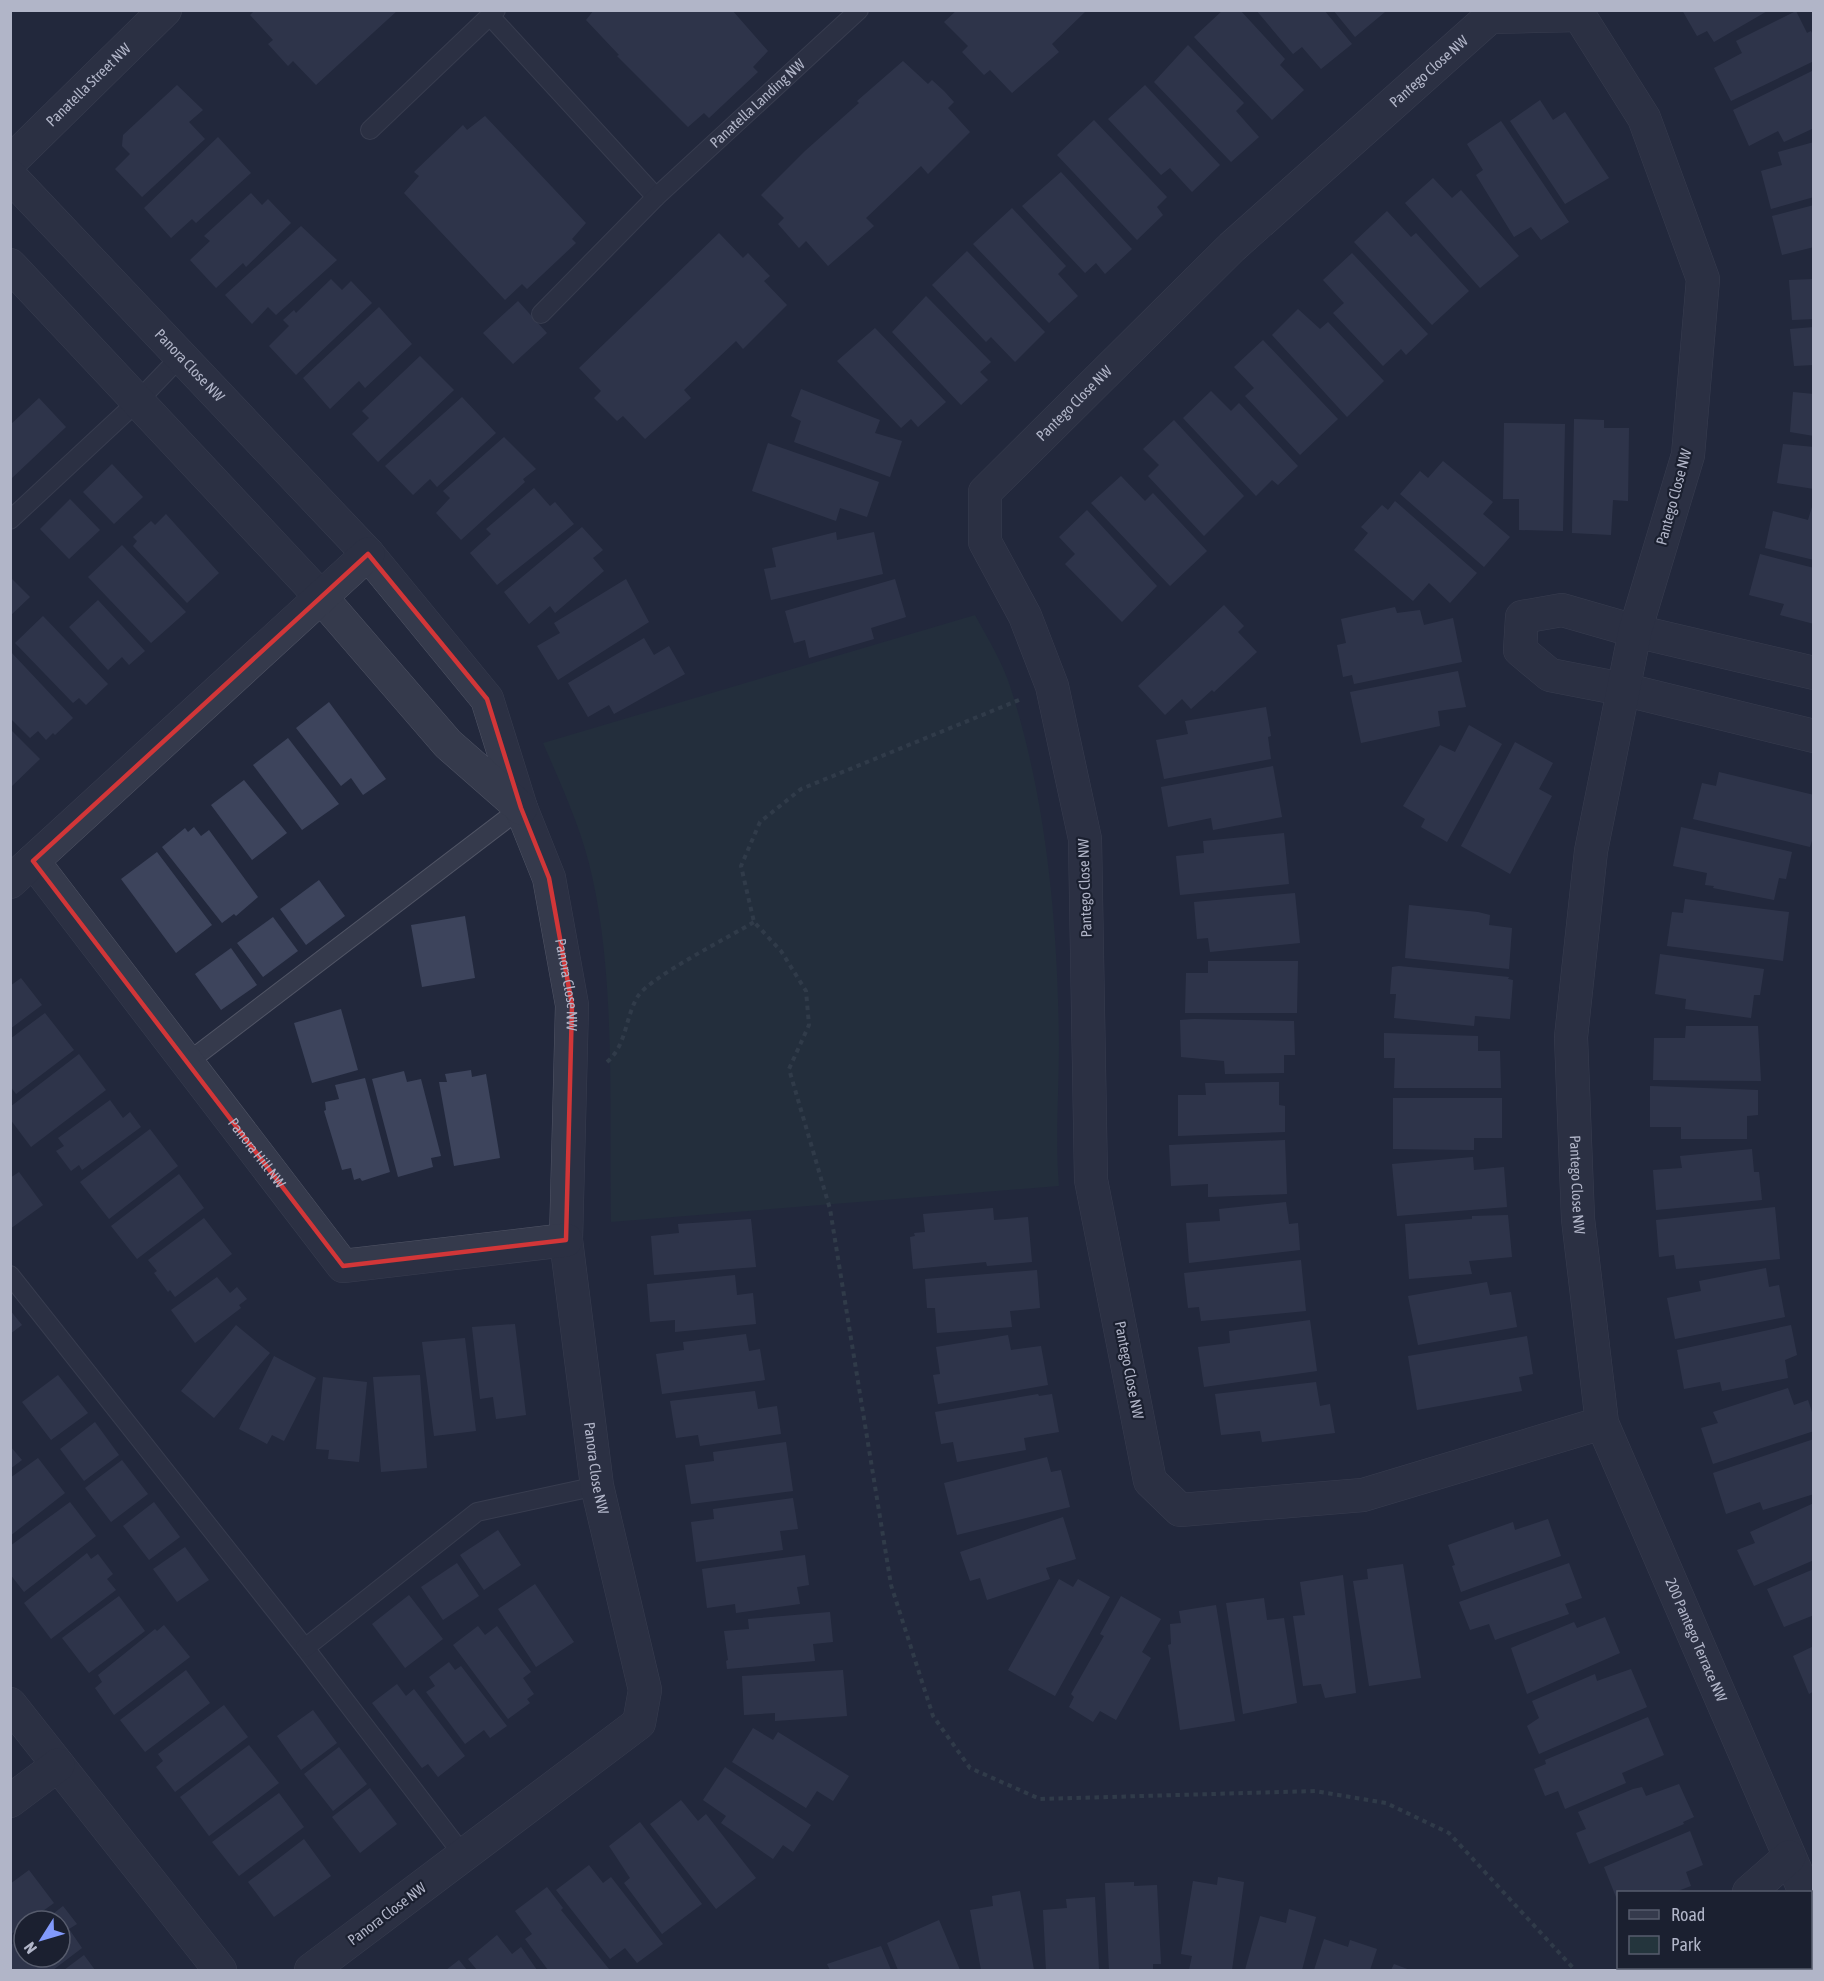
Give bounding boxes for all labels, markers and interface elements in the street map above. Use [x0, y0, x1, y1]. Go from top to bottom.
street label: Pantego Close NW [1386, 32, 1471, 110]
street label: Panatella Street NW [43, 40, 134, 130]
street label: Panatella Landing NW [706, 55, 808, 151]
street label: Panora Close NW [152, 325, 228, 405]
street label: Pantego Close NW [1033, 362, 1115, 444]
street label: Pantego Close NW [1652, 447, 1695, 547]
street label: Pantego Close NW [1074, 838, 1095, 938]
street label: Panora Close NW [552, 937, 581, 1031]
street label: Panora Hill NW [225, 1115, 289, 1191]
street label: Pantego Close NW [1567, 1135, 1589, 1235]
street label: Pantego Close NW [1112, 1320, 1147, 1420]
street label: Panora Close NW [581, 1421, 612, 1516]
street label: 200 Pantego Terrace NW [1662, 1575, 1731, 1704]
street label: Panora Close NW [344, 1879, 429, 1948]
legend [1617, 1891, 1812, 1969]
text: Road [1671, 1904, 1705, 1925]
north arrow [12, 1909, 72, 1969]
text: Park [1671, 1934, 1701, 1955]
text: N [20, 1939, 40, 1957]

